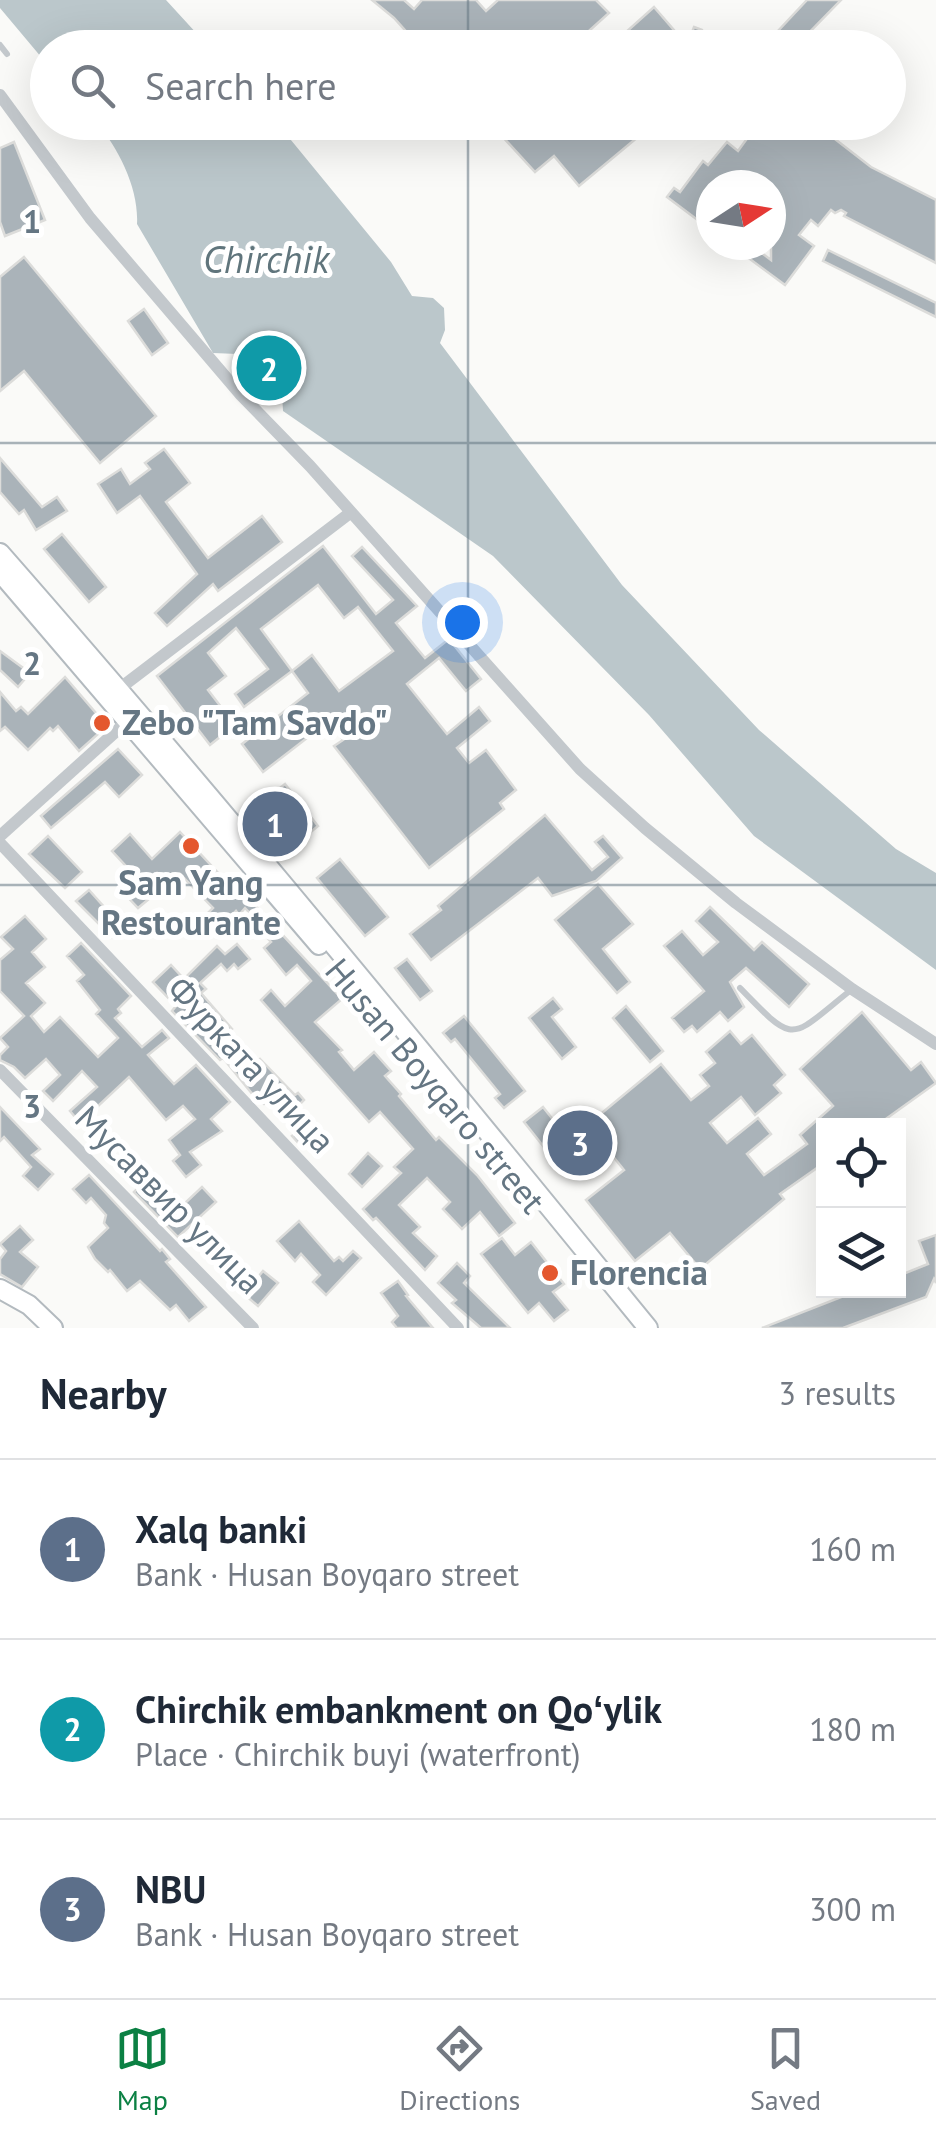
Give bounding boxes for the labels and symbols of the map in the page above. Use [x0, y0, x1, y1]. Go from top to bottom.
north arrow [696, 170, 786, 260]
text: 1 [23, 200, 41, 242]
water label: Chirchik [203, 234, 331, 283]
pin: 2 [236, 330, 302, 406]
your location [437, 597, 488, 648]
text: 2 [23, 642, 41, 684]
place label: Zebo "Tam Savdo" [122, 699, 388, 745]
marker: Zebo "Tam Savdo" [91, 712, 113, 734]
pin: 1 [242, 786, 308, 862]
marker: Sam Yang Restourante [180, 835, 202, 857]
place label: Sam Yang Restourante [101, 859, 281, 945]
street label: Husan Boyqaro street [315, 948, 556, 1223]
street label: Фурката улица [158, 966, 346, 1163]
text: 3 [23, 1085, 41, 1127]
street label: Мусаввир улица [66, 1095, 274, 1303]
pin: 3 [548, 1106, 612, 1180]
place label: Florencia [570, 1249, 708, 1295]
marker: Florencia [539, 1262, 561, 1284]

